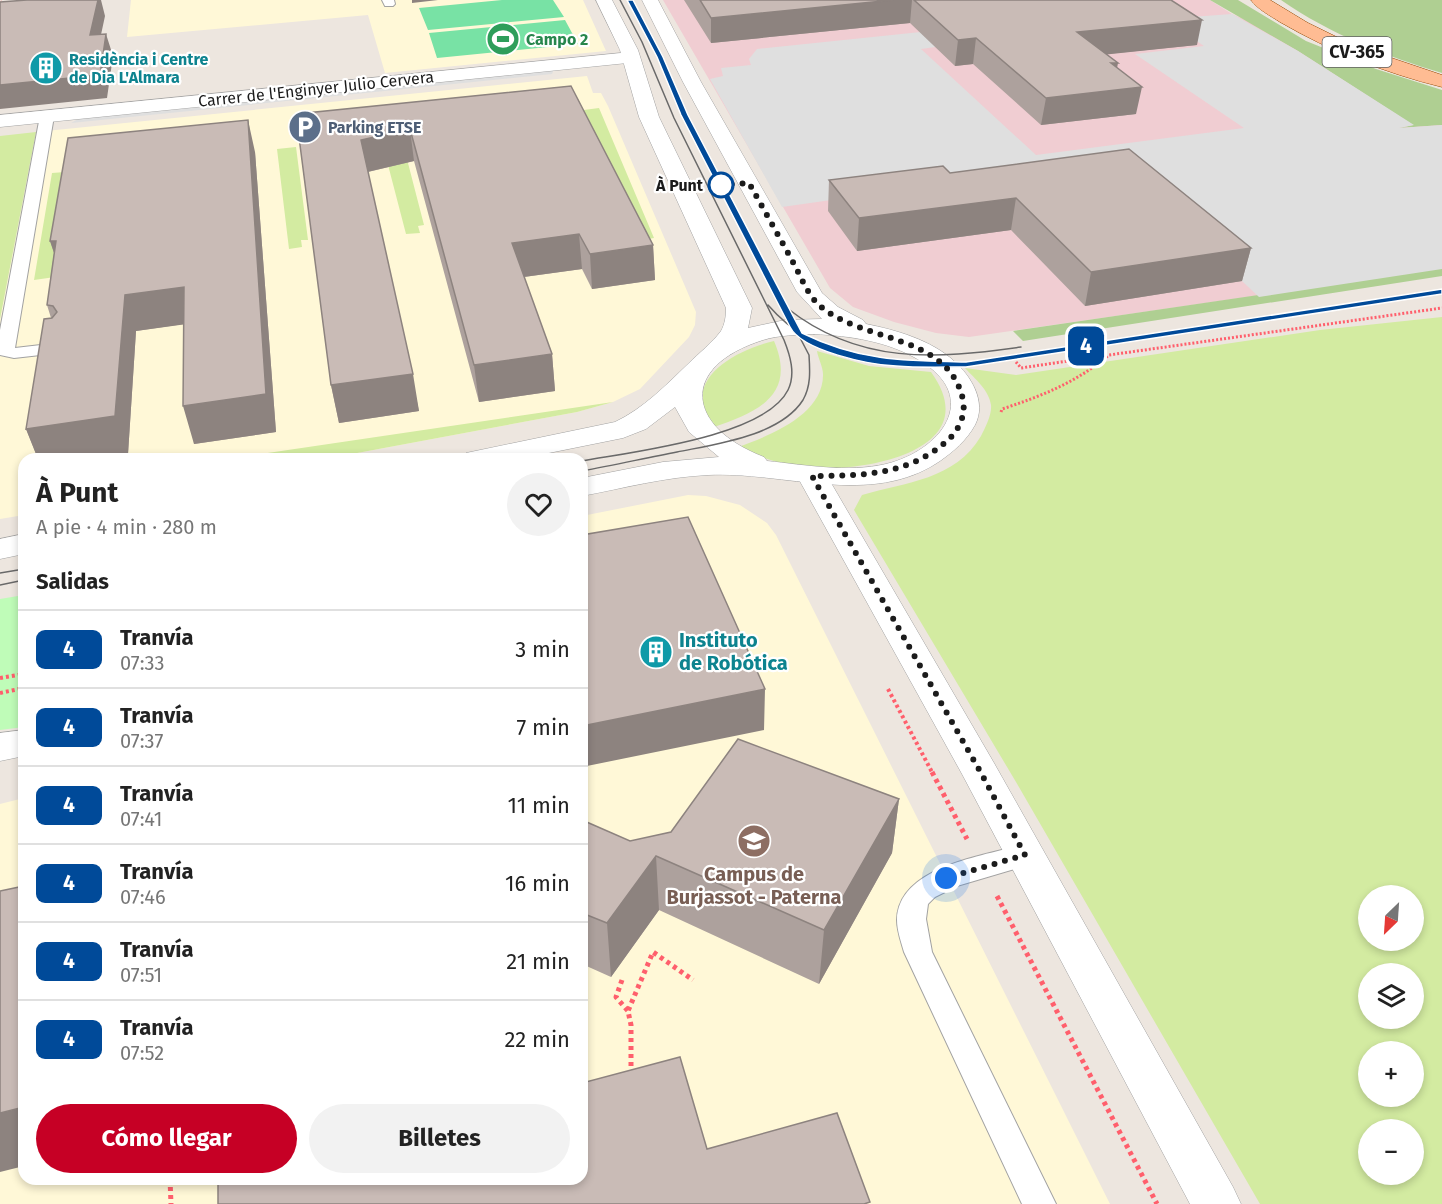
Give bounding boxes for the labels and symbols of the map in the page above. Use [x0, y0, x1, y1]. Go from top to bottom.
sports icon: Campo 2 [485, 21, 521, 57]
place label: Campo 2 [526, 30, 588, 49]
road number: CV-365 [1322, 37, 1392, 67]
building icon: Residència i Centre de Dia L'Almara [28, 50, 64, 86]
place label: Residència i Centre de Dia L'Almara [69, 50, 208, 87]
street label: Carrer de l'Enginyer Julio Cervera [197, 67, 435, 111]
parking icon: Parking ETSE [287, 109, 323, 145]
place label: Parking ETSE [328, 118, 421, 137]
marker: À Punt [708, 172, 734, 198]
place label: À Punt [655, 175, 704, 195]
line badge: 4 [1066, 326, 1106, 366]
place label: Instituto de Robótica [679, 628, 788, 675]
building icon: Instituto de Robótica [638, 634, 674, 670]
school or university icon: Campus de Burjassot - Paterna [736, 823, 772, 859]
place label: Campus de Burjassot - Paterna [666, 862, 842, 909]
your location [931, 863, 961, 893]
north arrow [1358, 885, 1424, 951]

